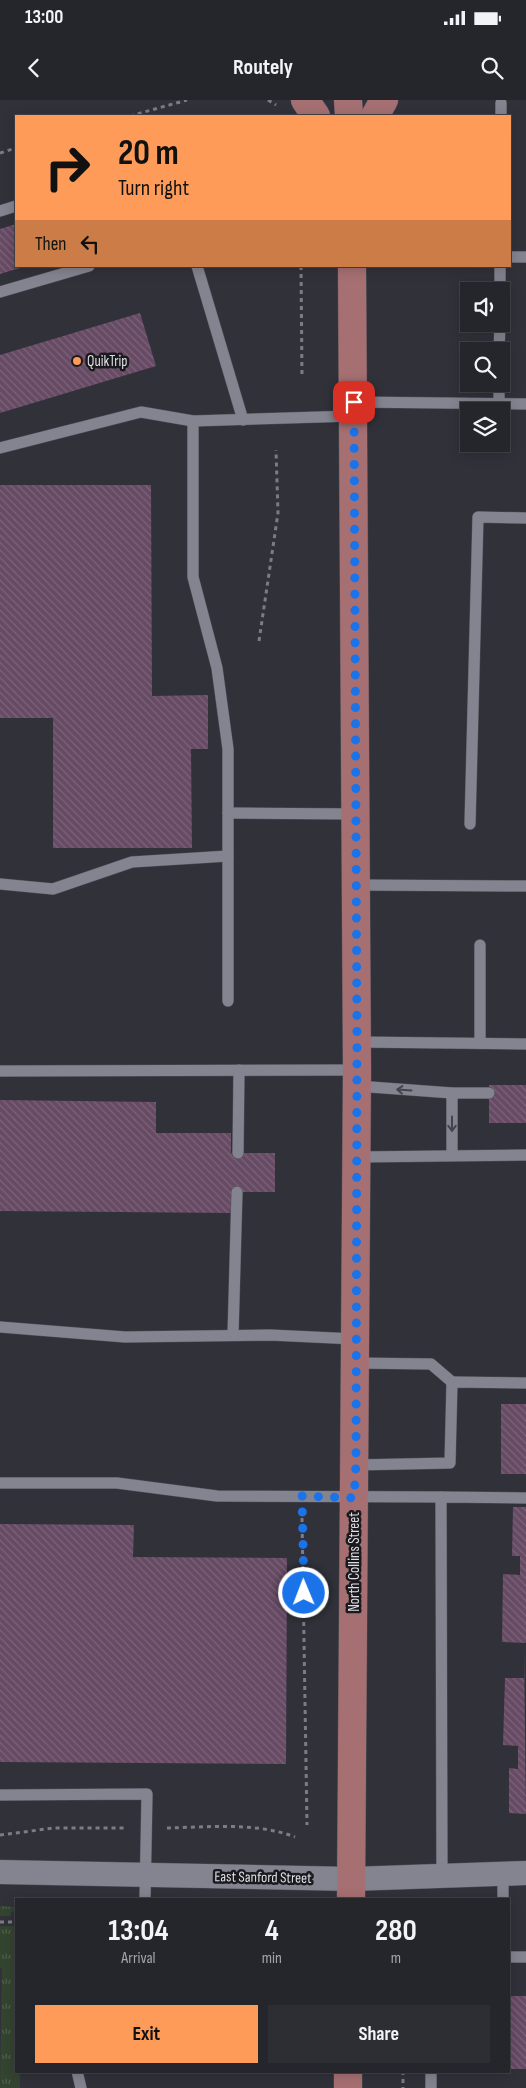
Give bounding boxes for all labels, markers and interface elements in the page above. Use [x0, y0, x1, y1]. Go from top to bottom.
text: 13:00 [25, 6, 63, 29]
icon: back [20, 54, 48, 82]
text: Routely [233, 54, 293, 81]
icon: search [478, 54, 506, 82]
text: 20 m [118, 132, 179, 175]
icon: right [35, 135, 100, 200]
text: Turn right [118, 175, 189, 202]
icon: left [76, 230, 104, 258]
text: Then [35, 233, 66, 256]
map controls [460, 282, 510, 452]
button: sound [460, 282, 510, 332]
button: search [460, 342, 510, 392]
place label: QuikTrip [87, 352, 127, 371]
marker: QuikTrip [71, 355, 83, 367]
pin [333, 381, 375, 423]
icon: arrive [340, 388, 368, 416]
button: layers [460, 402, 510, 452]
one-way arrow [397, 1085, 413, 1094]
one-way arrow [447, 1116, 457, 1132]
street label: North Collins Street [345, 1512, 364, 1612]
position arrow [277, 1566, 329, 1618]
street label: East Sanford Street [214, 1867, 312, 1888]
text: 13:04 [108, 1913, 168, 1949]
text: 4 [265, 1913, 279, 1949]
text: 280 [375, 1913, 417, 1949]
text: Arrival [121, 1949, 156, 1968]
text: min [262, 1949, 282, 1968]
text: m [391, 1949, 401, 1968]
button: Exit [35, 2005, 258, 2063]
button: Share [268, 2005, 490, 2063]

